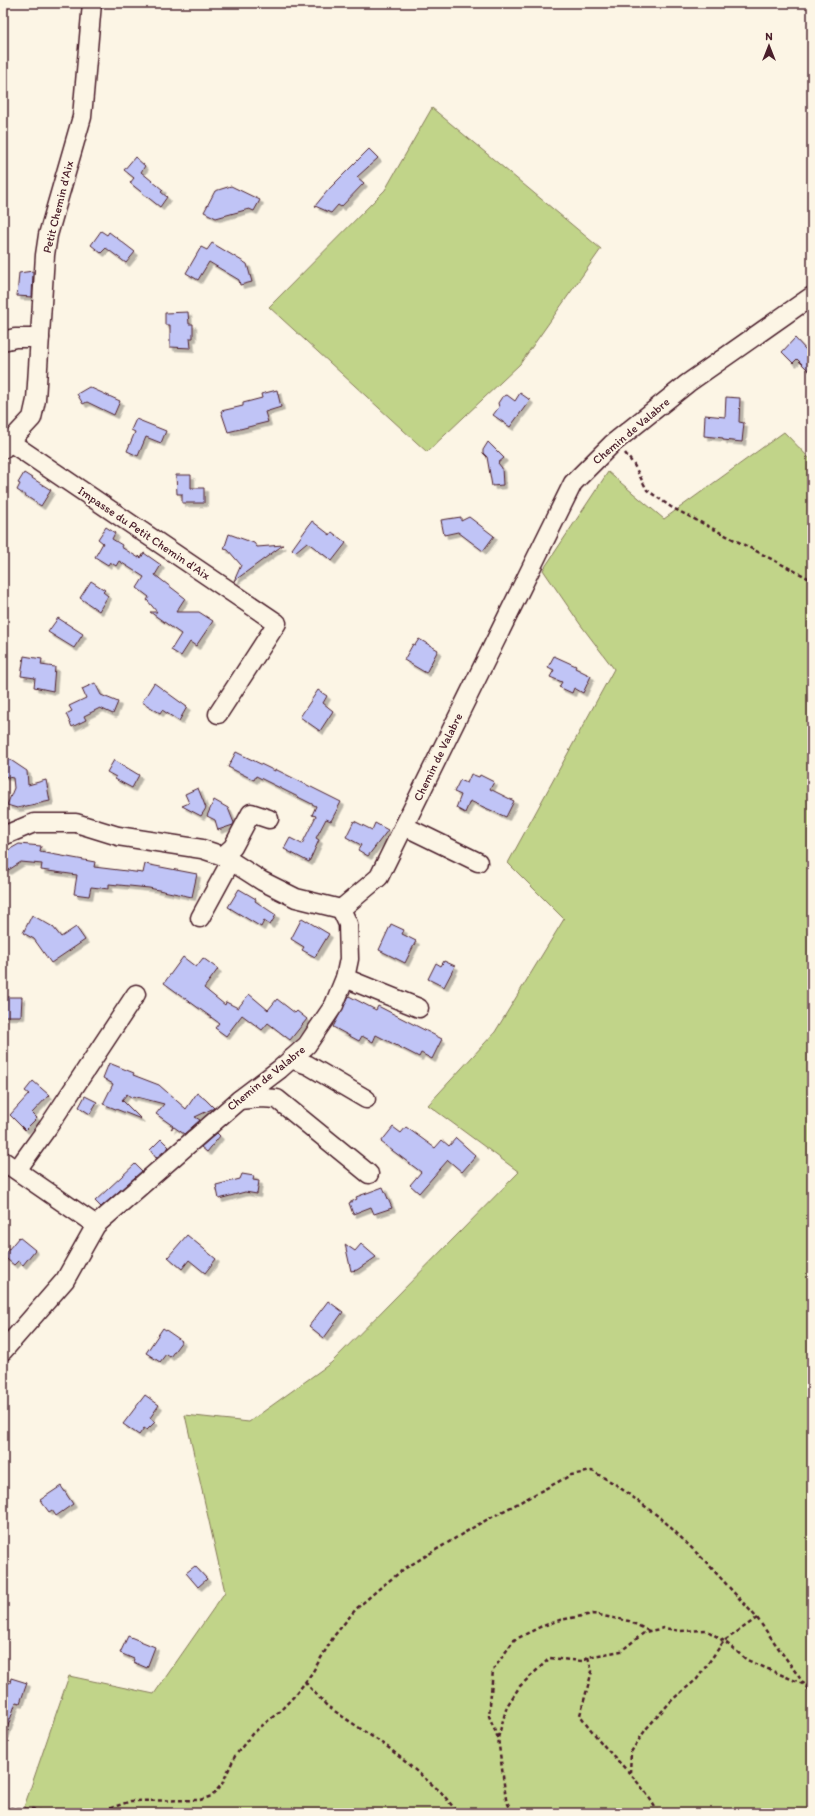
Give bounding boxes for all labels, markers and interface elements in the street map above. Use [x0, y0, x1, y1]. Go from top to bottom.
north arrow [749, 26, 789, 66]
text: N [765, 30, 773, 43]
street label: Petit Chemin d'Aix [40, 159, 76, 255]
street label: Chemin de Valabre [590, 395, 673, 467]
street label: Impasse du Petit Chemin d'Aix [75, 483, 213, 583]
street label: Chemin de Valabre [411, 711, 465, 803]
street label: Chemin de Valabre [224, 1042, 308, 1114]

